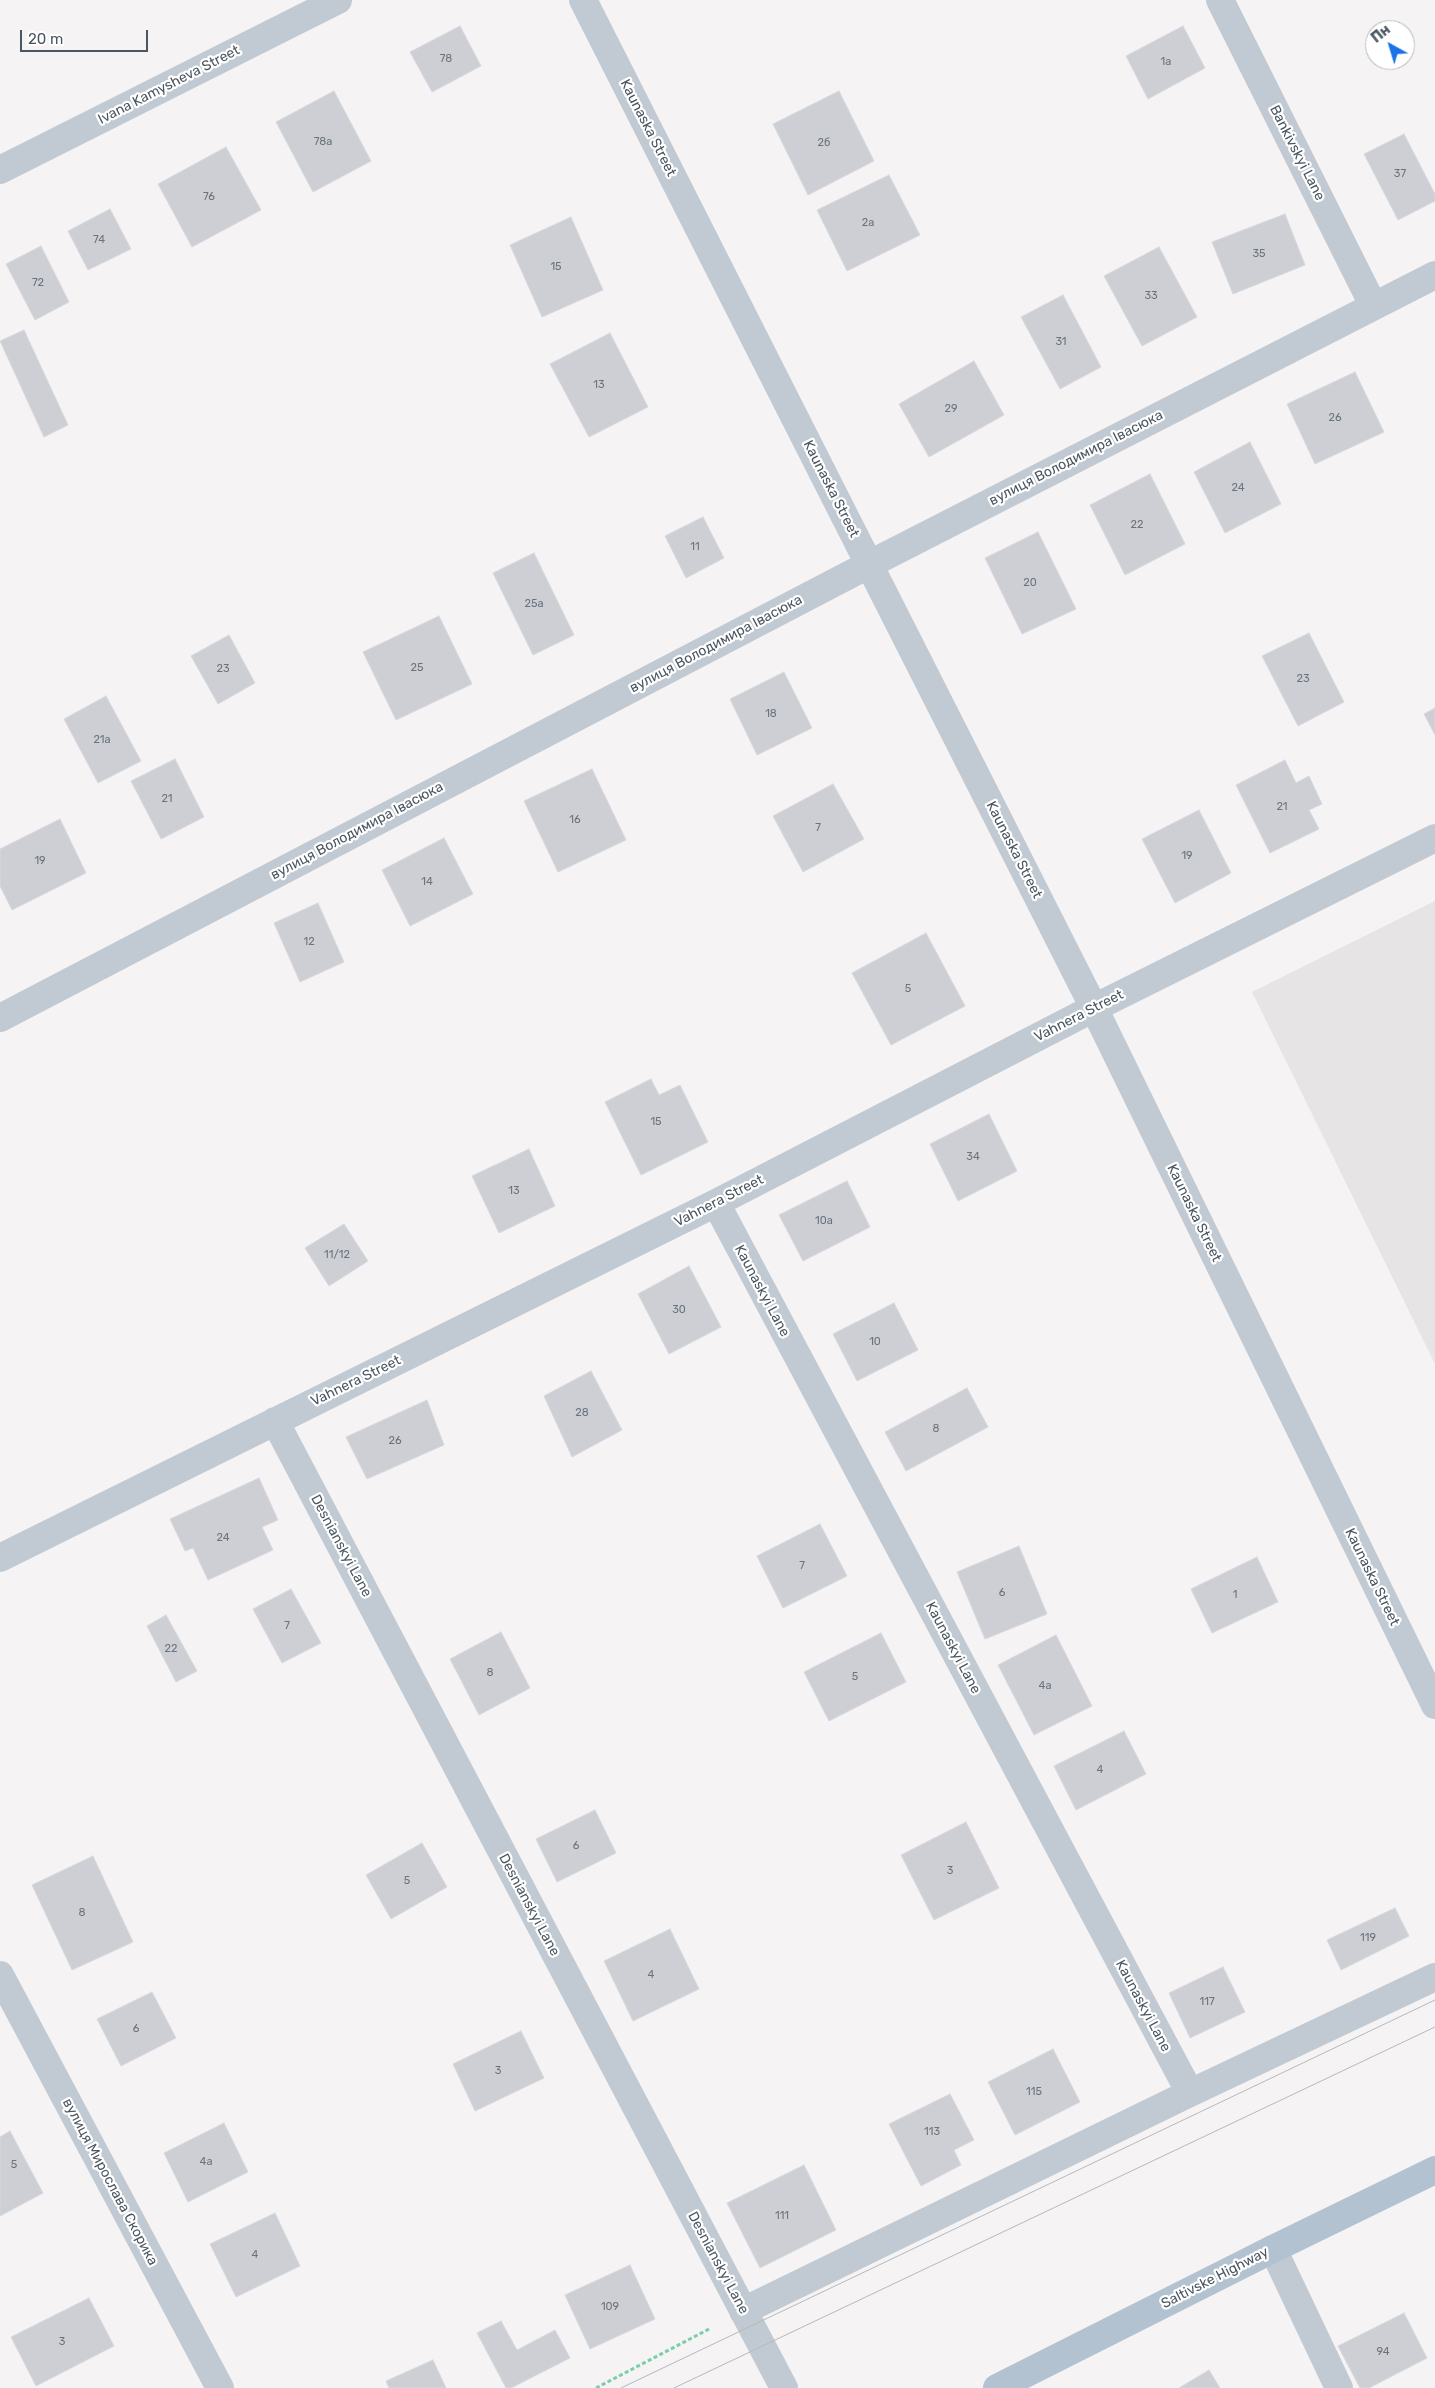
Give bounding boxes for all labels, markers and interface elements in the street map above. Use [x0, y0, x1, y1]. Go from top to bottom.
scale bar [22, 20, 150, 52]
north arrow [1365, 20, 1415, 70]
text: Пн [1368, 21, 1394, 46]
text: 20 m [28, 30, 63, 48]
street label: Ivana Kamysheva Street [95, 42, 243, 128]
house number: 78 [440, 52, 452, 66]
house number: 1а [1161, 55, 1171, 69]
street label: Kaunaska Street [616, 77, 680, 179]
street label: Bankivskyi Lane [1266, 103, 1328, 203]
house number: 78а [314, 135, 332, 149]
house number: 2б [818, 136, 830, 150]
house number: 37 [1394, 167, 1406, 181]
house number: 76 [203, 190, 215, 204]
house number: 2а [862, 216, 874, 230]
house number: 74 [93, 233, 105, 247]
house number: 35 [1252, 247, 1266, 261]
house number: 15 [550, 260, 562, 274]
house number: 72 [32, 276, 44, 290]
house number: 33 [1144, 289, 1158, 303]
house number: 31 [1055, 335, 1067, 349]
house number: 13 [593, 378, 605, 392]
house number: 29 [945, 402, 957, 416]
street label: вулиця Володимира Івасюка [986, 407, 1166, 509]
house number: 26 [1328, 411, 1342, 425]
street label: Kaunaska Street [799, 438, 863, 540]
house number: 24 [1231, 481, 1245, 495]
house number: 22 [1131, 518, 1143, 532]
house number: 11 [690, 540, 700, 554]
house number: 20 [1023, 576, 1037, 590]
street label: вулиця Володимира Івасюка [627, 591, 805, 697]
house number: 25а [524, 597, 544, 611]
house number: 25 [411, 661, 423, 675]
house number: 23 [216, 662, 230, 676]
house number: 23 [1296, 672, 1310, 686]
house number: 18 [765, 707, 777, 721]
house number: 21а [93, 733, 111, 747]
street label: вулиця Володимира Івасюка [268, 778, 446, 884]
house number: 21 [161, 792, 173, 806]
street label: Kaunaska Street [982, 799, 1046, 901]
house number: 21 [1276, 800, 1288, 814]
house number: 16 [569, 813, 581, 827]
house number: 7 [815, 821, 821, 835]
house number: 19 [1181, 849, 1193, 863]
house number: 19 [34, 854, 46, 868]
house number: 14 [421, 875, 433, 889]
house number: 12 [303, 935, 315, 949]
house number: 5 [905, 982, 911, 996]
street label: Vahnera Street [1032, 986, 1126, 1046]
house number: 15 [650, 1115, 662, 1129]
house number: 34 [966, 1150, 980, 1164]
street label: Kaunaska Street [1163, 1161, 1225, 1265]
street label: Vahnera Street [672, 1171, 766, 1231]
house number: 13 [508, 1184, 520, 1198]
house number: 10а [815, 1214, 833, 1228]
street label: Kaunaskyi Lane [731, 1242, 793, 1340]
house number: 11/12 [324, 1248, 350, 1262]
house number: 30 [672, 1303, 686, 1317]
house number: 10 [869, 1335, 881, 1349]
street label: Vahnera Street [308, 1352, 404, 1410]
house number: 28 [575, 1406, 589, 1420]
house number: 8 [933, 1422, 939, 1436]
house number: 26 [388, 1434, 402, 1448]
street label: Desnianskyi Lane [307, 1492, 375, 1600]
street label: Kaunaska Street [1341, 1525, 1403, 1629]
house number: 24 [216, 1531, 230, 1545]
house number: 7 [799, 1559, 805, 1573]
house number: 6 [999, 1586, 1005, 1600]
house number: 1 [1233, 1588, 1237, 1602]
street label: Kaunaskyi Lane [922, 1599, 984, 1697]
house number: 7 [284, 1619, 290, 1633]
house number: 22 [165, 1642, 177, 1656]
house number: 8 [487, 1666, 493, 1680]
house number: 5 [852, 1670, 858, 1684]
house number: 4а [1039, 1679, 1051, 1693]
house number: 4 [1097, 1763, 1103, 1777]
house number: 6 [573, 1839, 579, 1853]
street label: Desnianskyi Lane [495, 1851, 563, 1959]
house number: 3 [947, 1864, 953, 1878]
house number: 5 [404, 1874, 410, 1888]
house number: 8 [79, 1906, 85, 1920]
house number: 119 [1360, 1931, 1376, 1945]
street label: Kaunaskyi Lane [1112, 1957, 1174, 2055]
house number: 4 [648, 1968, 654, 1982]
house number: 117 [1199, 1995, 1215, 2009]
house number: 6 [133, 2022, 139, 2036]
house number: 3 [495, 2064, 501, 2078]
house number: 115 [1026, 2085, 1042, 2099]
street label: вулиця Мирослава Скорика [59, 2096, 161, 2268]
house number: 113 [924, 2125, 940, 2139]
house number: 4а [200, 2155, 212, 2169]
house number: 5 [11, 2158, 17, 2172]
street label: Desnianskyi Lane [684, 2209, 752, 2317]
house number: 111 [775, 2209, 789, 2223]
street label: Saltivske Highway [1159, 2244, 1271, 2312]
house number: 4 [252, 2248, 258, 2262]
house number: 109 [601, 2300, 619, 2314]
house number: 3 [59, 2335, 65, 2349]
house number: 94 [1376, 2345, 1390, 2359]

